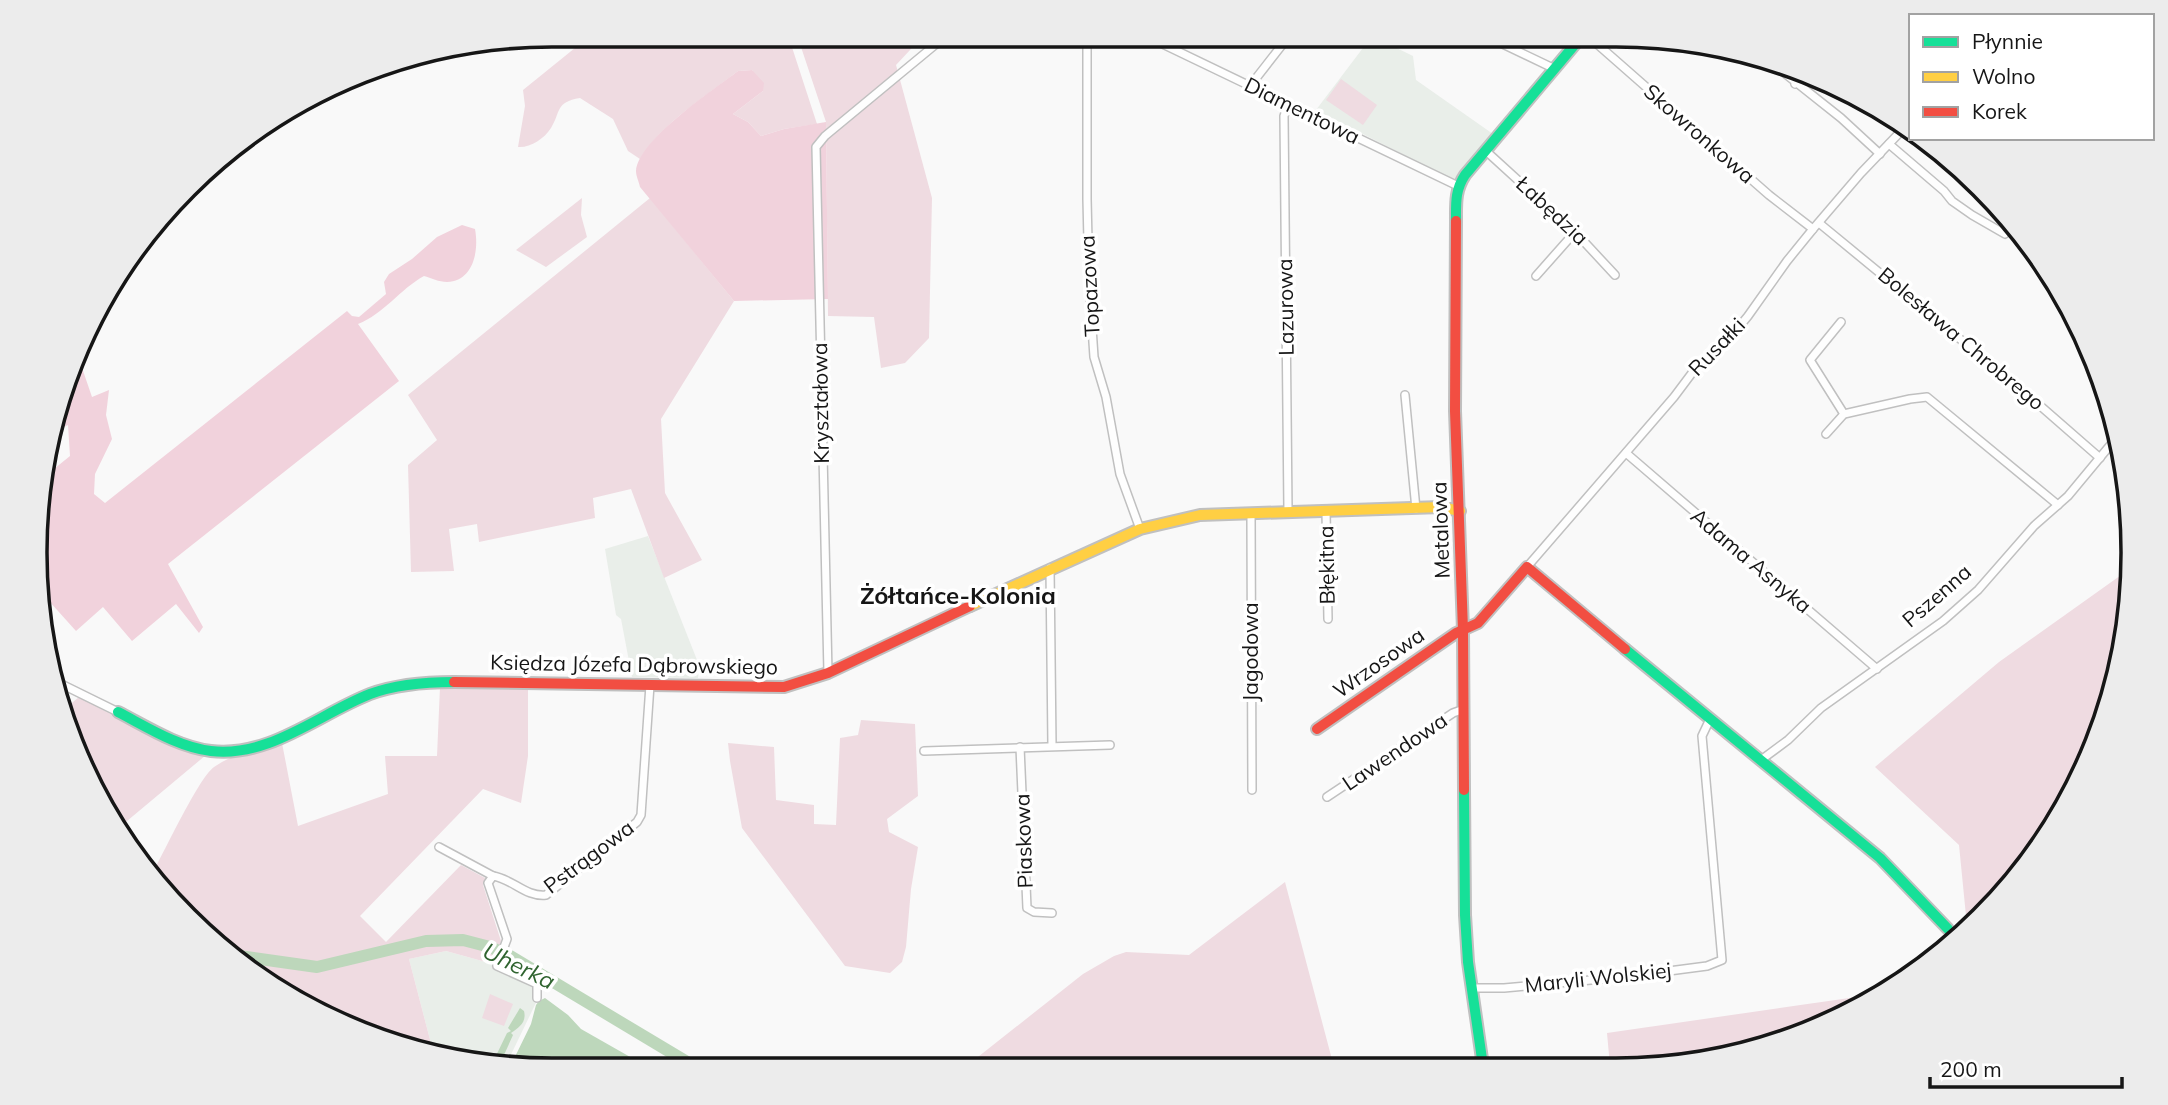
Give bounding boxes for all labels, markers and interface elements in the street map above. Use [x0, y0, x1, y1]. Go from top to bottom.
legend [1909, 14, 2154, 140]
text: Płynnie [1972, 28, 2043, 54]
text: Wolno [1972, 63, 2035, 89]
street label: Diamentowa [1240, 71, 1364, 149]
street label: Skowronkowa [1639, 78, 1760, 188]
text: Korek [1972, 98, 2027, 124]
street label: Łabędzia [1510, 170, 1594, 250]
street label: Topazowa [1073, 235, 1105, 337]
street label: Lazurowa [1271, 258, 1299, 356]
street label: Bolesława Chrobrego [1873, 261, 2050, 415]
street label: Rusałki [1682, 312, 1750, 381]
street label: Kryształowa [806, 342, 834, 464]
street label: Metalowa [1425, 481, 1455, 579]
street label: Adama Asnyka [1686, 502, 1817, 618]
street label: Błękitna [1312, 525, 1340, 605]
street label: Pszenna [1897, 558, 1976, 632]
district label: Żółtańce-Kolonia [860, 580, 1056, 610]
street label: Jagodowa [1237, 602, 1263, 702]
street label: Wrzosowa [1328, 621, 1429, 703]
street label: Księdza Józefa Dąbrowskiego [490, 648, 778, 680]
street label: Lawendowa [1337, 707, 1452, 796]
street label: Piaskowa [1008, 793, 1038, 889]
street label: Pstrągowa [538, 814, 639, 899]
water label: Uherka [478, 936, 560, 995]
street label: Maryli Wolskiej [1523, 956, 1672, 998]
scale bar [1930, 1046, 2122, 1090]
text: 200 m [1940, 1056, 2002, 1082]

